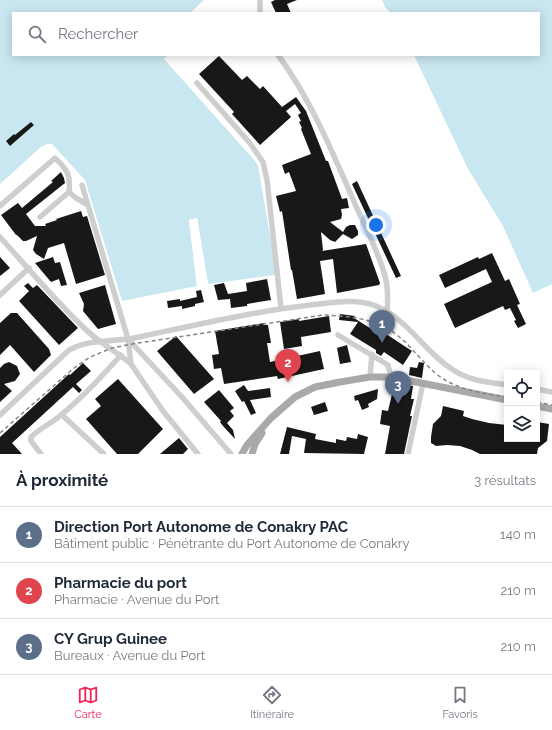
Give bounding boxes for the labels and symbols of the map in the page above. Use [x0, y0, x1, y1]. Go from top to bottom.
your location [366, 215, 386, 235]
pin: 1 [369, 310, 395, 343]
pin: 2 [275, 349, 301, 382]
pin: 3 [385, 371, 411, 404]

